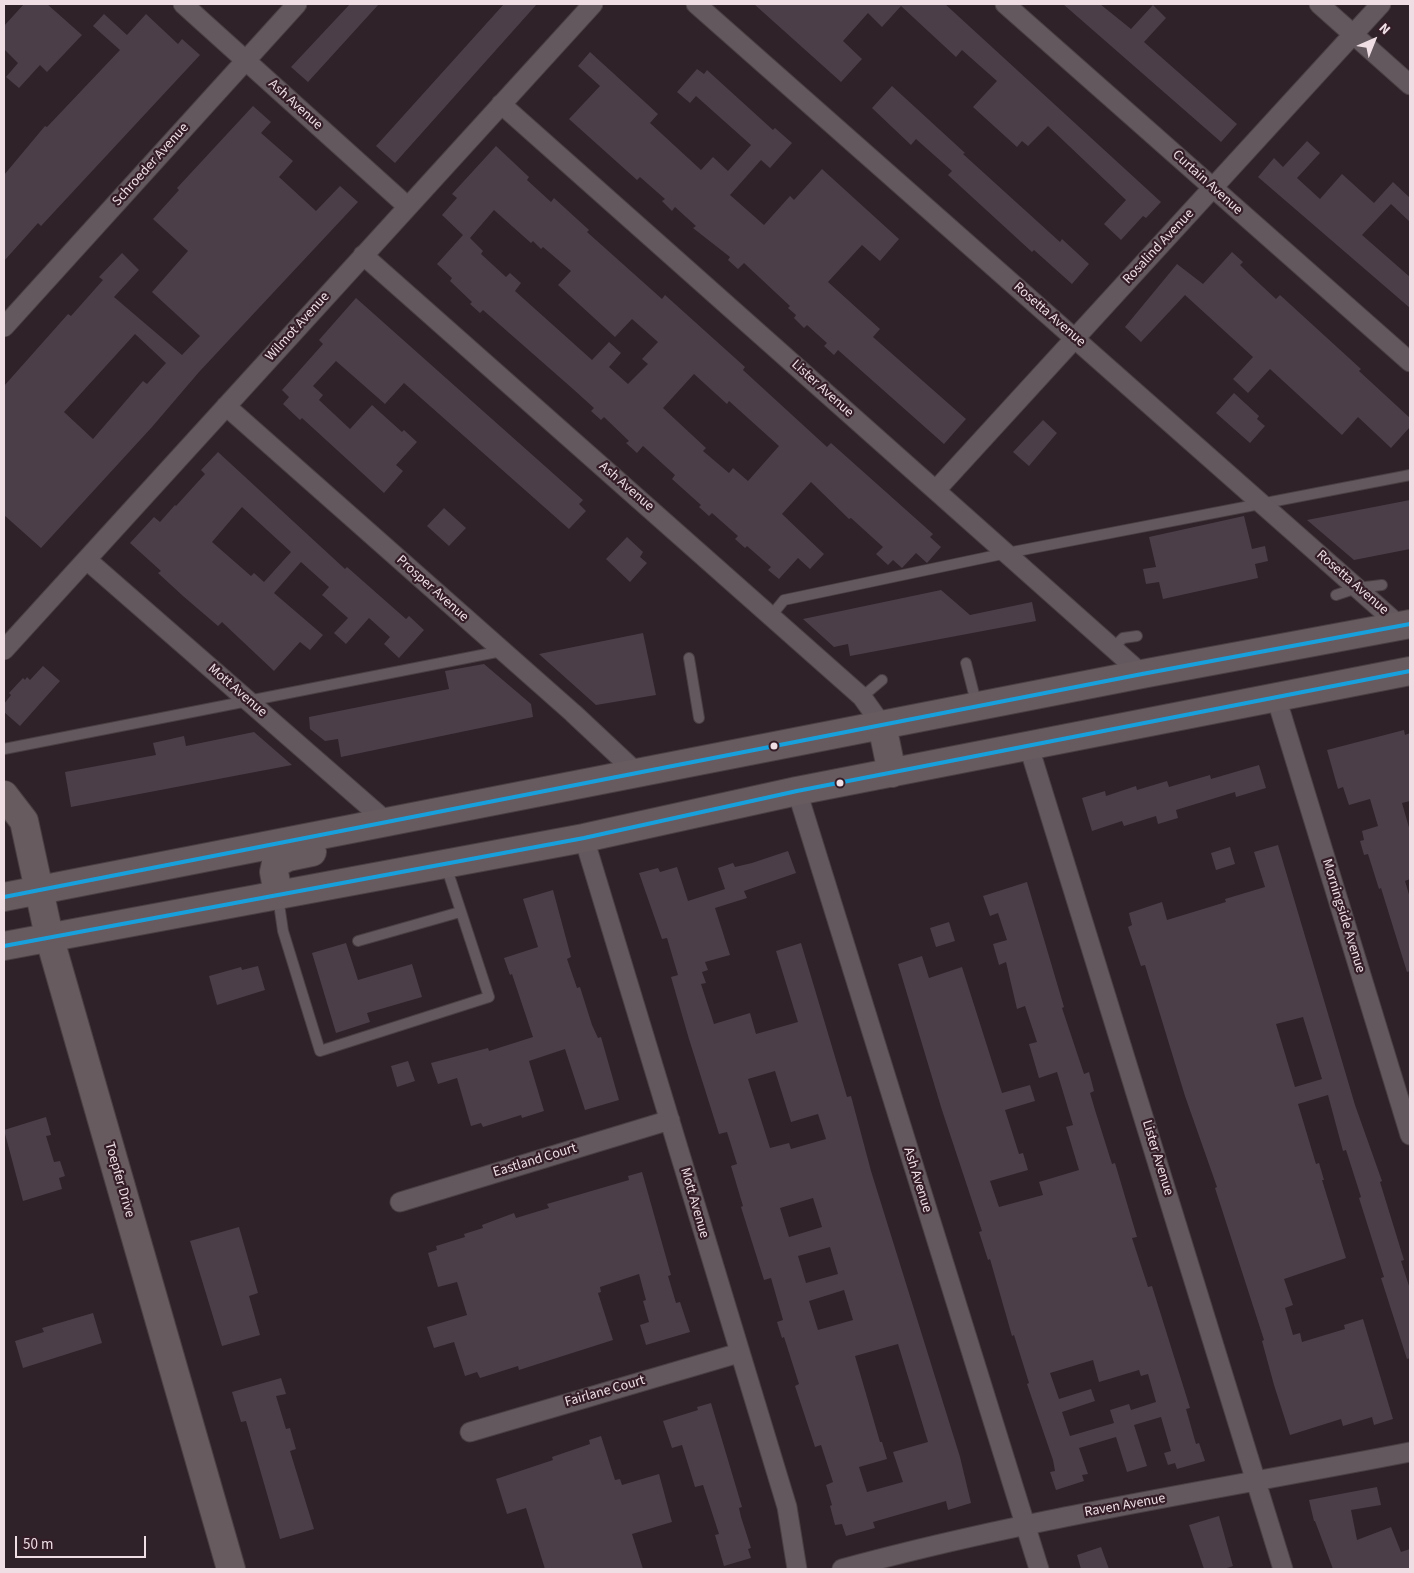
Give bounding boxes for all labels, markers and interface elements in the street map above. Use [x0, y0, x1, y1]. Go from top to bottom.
north arrow [1349, 15, 1399, 65]
text: N [1374, 19, 1395, 40]
street label: Ash Avenue [264, 76, 326, 134]
street label: Schroeder Avenue [109, 120, 193, 210]
street label: Curtain Avenue [1168, 147, 1246, 219]
street label: Rosalind Avenue [1120, 206, 1198, 288]
street label: Rosetta Avenue [1010, 279, 1088, 351]
street label: Wilmot Avenue [262, 289, 334, 365]
street label: Lister Avenue [787, 357, 857, 421]
street label: Ash Avenue [595, 459, 657, 515]
street label: Rosetta Avenue [1313, 547, 1391, 619]
street label: Prosper Avenue [392, 552, 472, 626]
street label: Mott Avenue [204, 661, 270, 721]
unlabelled marker [769, 741, 779, 751]
unlabelled marker [835, 778, 845, 788]
street label: Morningside Avenue [1318, 857, 1368, 975]
street label: Lister Avenue [1138, 1118, 1176, 1198]
street label: Toepfer Drive [100, 1140, 138, 1220]
street label: Eastland Court [491, 1140, 579, 1182]
street label: Ash Avenue [899, 1145, 935, 1215]
street label: Mott Avenue [676, 1166, 712, 1240]
street label: Fairlane Court [563, 1373, 647, 1411]
street label: Raven Avenue [1083, 1491, 1167, 1521]
scale bar [18, 1526, 149, 1558]
text: 50 m [23, 1534, 53, 1555]

